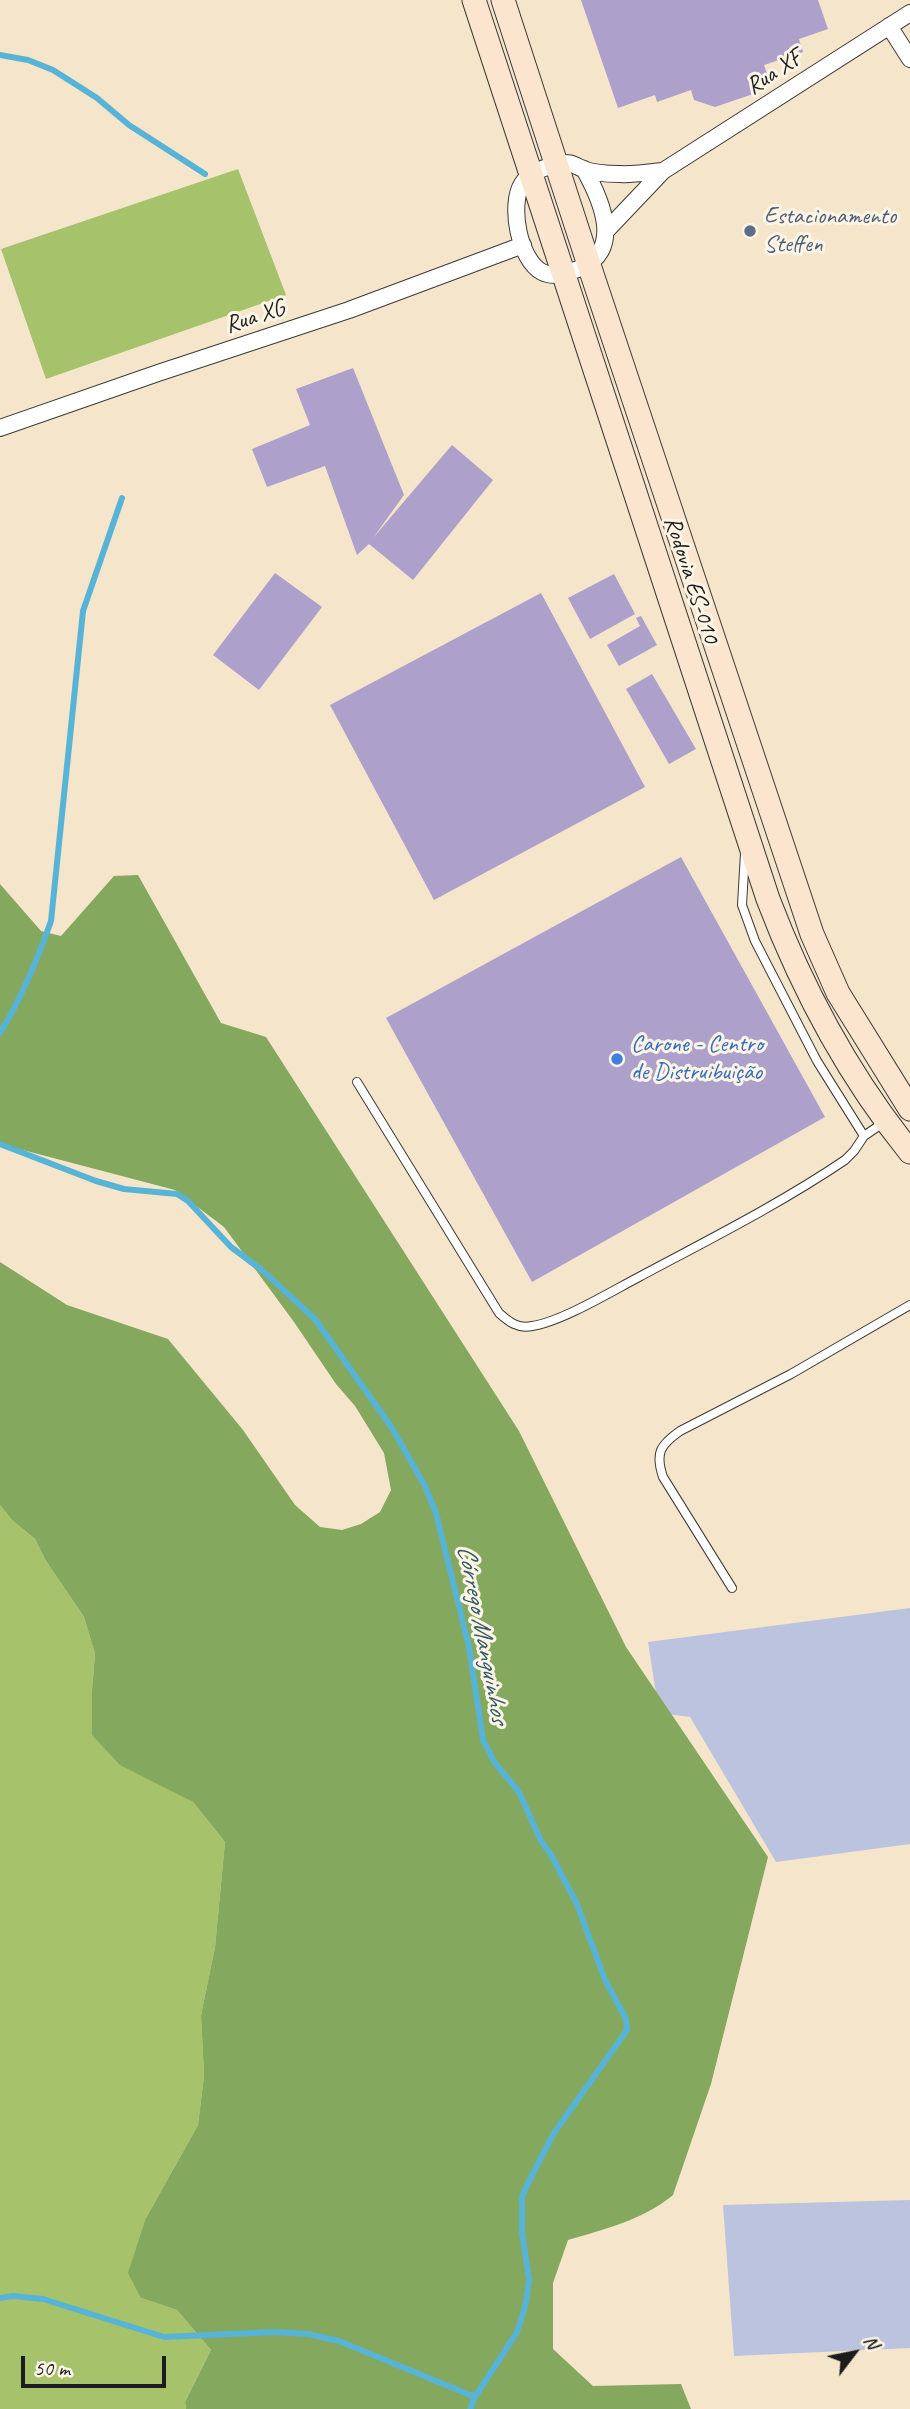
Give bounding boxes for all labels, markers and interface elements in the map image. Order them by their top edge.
street label: Rua XF [741,45,807,101]
place label: Estacionamento Steffen [764,203,896,259]
marker: Estacionamento Steffen [742,223,758,239]
street label: Rua XG [222,294,288,340]
street label: Rodovia ES-010 [657,513,725,647]
place label: Carone - Centro de Distruibuição [631,1031,763,1087]
marker: Carone - Centro de Distruibuição [609,1051,625,1067]
water label: Córrego Manguinhos [449,1542,515,1726]
north arrow [819,2318,889,2388]
text: N [859,2331,885,2353]
scale bar [24,2342,170,2386]
text: 50 m [34,2355,70,2381]

